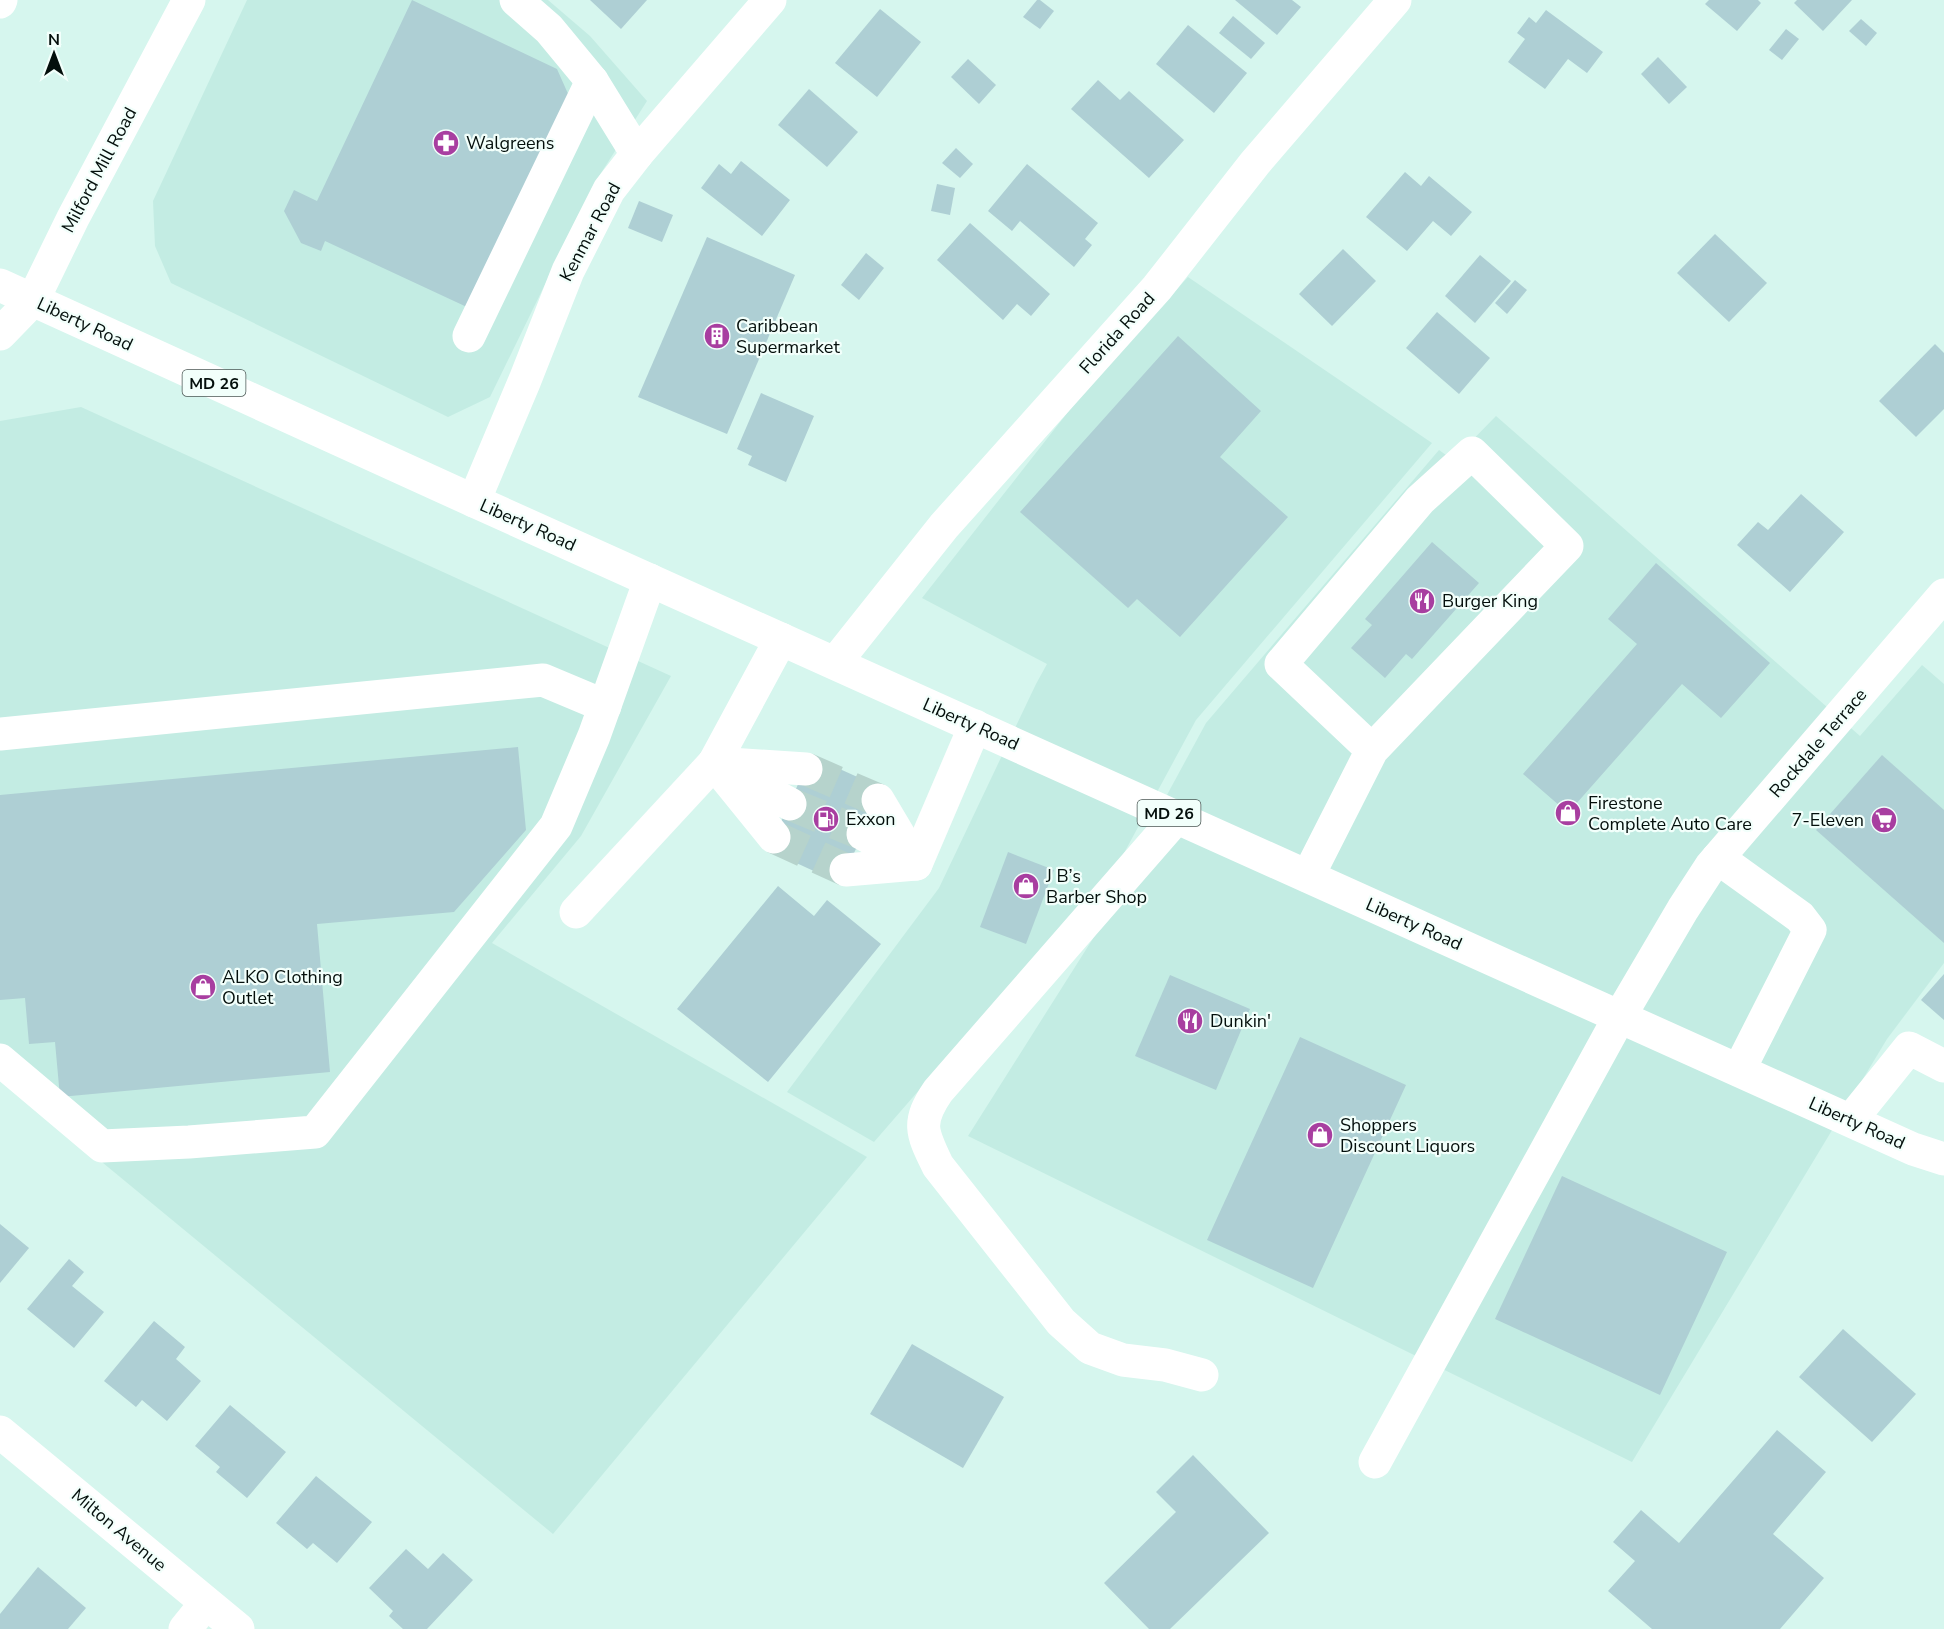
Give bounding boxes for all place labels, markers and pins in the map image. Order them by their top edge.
pharmacy icon: Walgreens [431,128,461,158]
place label: Walgreens [466,131,554,155]
place label: Caribbean Supermarket [736,314,840,359]
building icon: Caribbean Supermarket [702,321,732,351]
restaurant icon: Burger King [1407,586,1437,616]
place label: Burger King [1442,589,1538,613]
place label: Firestone Complete Auto Care [1588,791,1752,836]
shop icon: Firestone Complete Auto Care [1553,798,1583,828]
fuel station icon: Exxon [811,804,841,834]
supermarket icon: 7-Eleven [1869,805,1899,835]
place label: Exxon [846,807,895,831]
place label: 7-Eleven [1791,808,1864,832]
place label: J B’s Barber Shop [1045,864,1147,909]
shop icon: J B’s Barber Shop [1011,871,1041,901]
place label: ALKO Clothing Outlet [222,965,343,1010]
shop icon: ALKO Clothing Outlet [188,972,218,1002]
restaurant icon: Dunkin' [1175,1006,1205,1036]
place label: Dunkin' [1210,1009,1271,1033]
place label: Shoppers Discount Liquors [1340,1113,1475,1158]
shop icon: Shoppers Discount Liquors [1305,1120,1335,1150]

